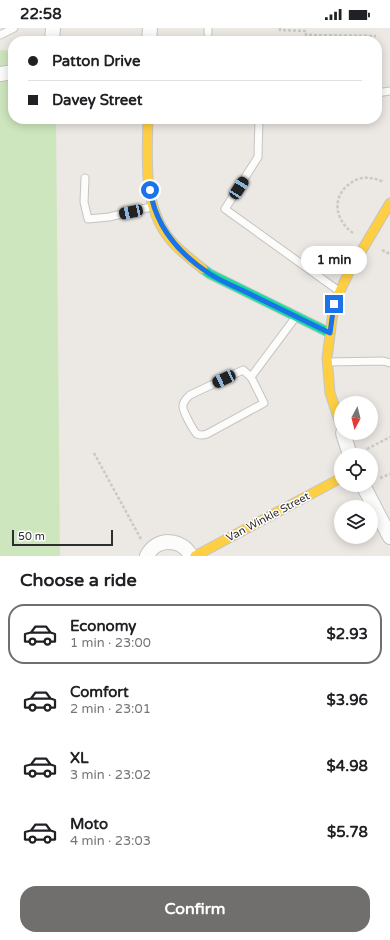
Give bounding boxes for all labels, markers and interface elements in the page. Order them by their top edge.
text: 22:58 [20,5,62,23]
text: Patton Drive [52,52,140,70]
text: Davey Street [52,91,143,109]
car [227,175,251,201]
route start [141,181,159,199]
car [118,204,144,220]
callout: 1 min [301,246,367,274]
text: 1 min [317,252,351,268]
route end [325,295,343,313]
car [211,368,237,390]
north arrow [334,396,378,440]
map controls [334,396,378,544]
button: locate [334,448,378,492]
street label: Van Winkle Street [224,490,312,544]
button: layers [334,500,378,544]
scale bar [12,528,113,547]
text: 50 m [18,530,45,543]
text: Choose a ride [20,569,137,591]
icon: car [22,616,58,652]
text: Economy [70,617,136,635]
text: $2.93 [327,625,368,643]
text: 1 min · 23:00 [70,635,151,651]
icon: car [22,682,58,718]
text: Comfort [70,683,129,701]
text: $3.96 [327,691,368,709]
text: 2 min · 23:01 [70,701,151,717]
icon: car [22,748,58,784]
text: XL [70,749,89,767]
text: $4.98 [327,757,368,775]
text: 3 min · 23:02 [70,767,151,783]
icon: car [22,814,58,850]
text: Moto [70,815,108,833]
text: $5.78 [327,823,368,841]
text: 4 min · 23:03 [70,833,151,849]
button: Confirm [20,886,370,932]

